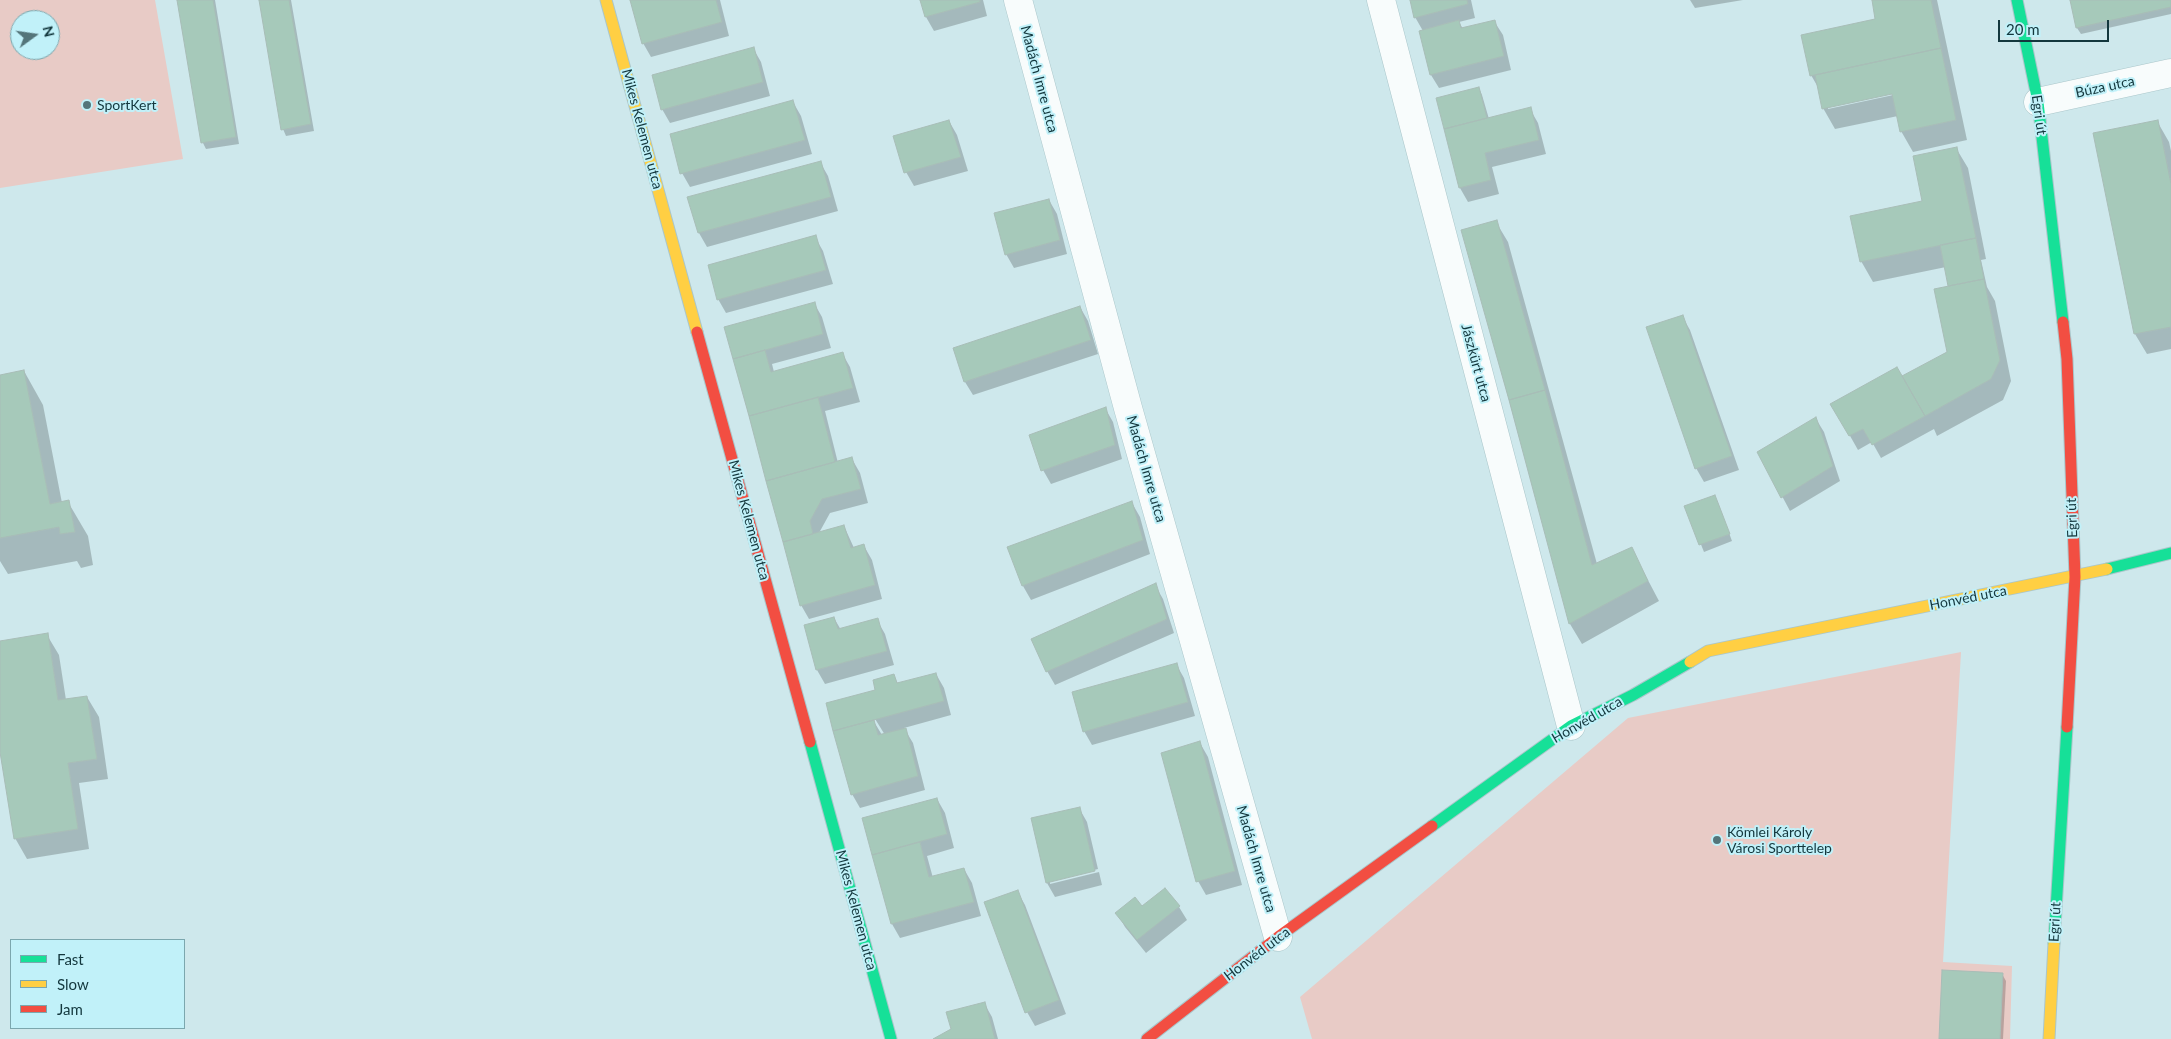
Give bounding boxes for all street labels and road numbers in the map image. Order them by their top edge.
street label: Madách Imre utca [1017,24,1061,134]
street label: Mikes Kelemen utca [618,67,666,191]
street label: Búza utca [2074,73,2136,101]
street label: Egri út [2028,94,2050,136]
street label: Jászkürt utca [1458,322,1494,404]
street label: Madách Imre utca [1123,414,1169,524]
street label: Mikes Kelemen utca [725,458,773,582]
street label: Egri út [2063,498,2081,538]
street label: Honvéd utca [1928,582,2008,614]
street label: Honvéd utca [1549,693,1625,747]
street label: Madách Imre utca [1233,804,1279,914]
street label: Mikes Kelemen utca [832,848,880,972]
street label: Egri út [2046,902,2064,942]
street label: Honvéd utca [1221,924,1293,984]

